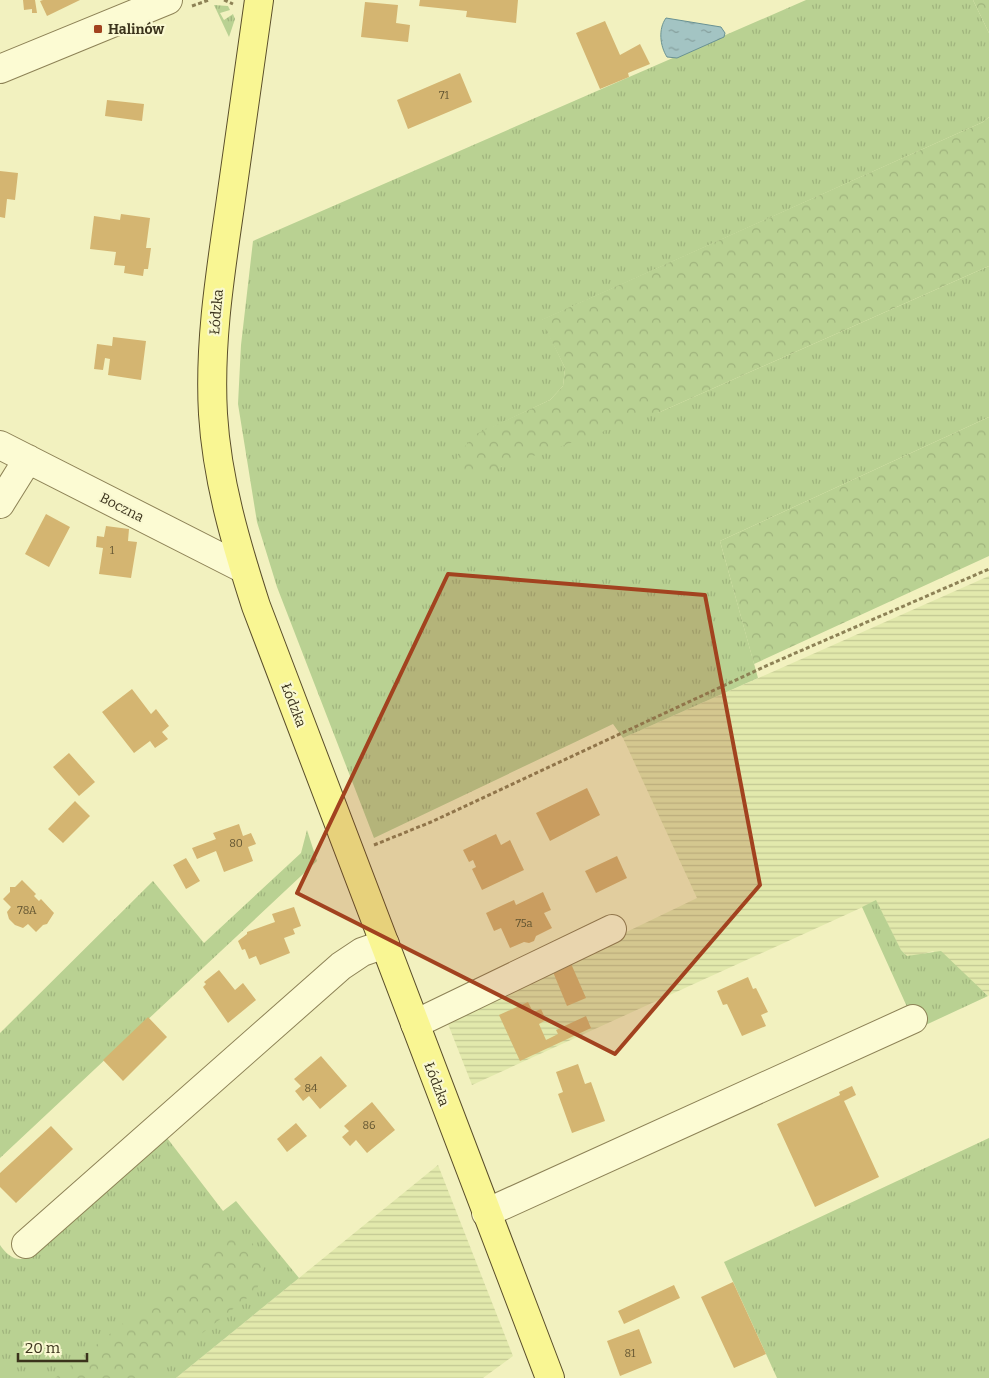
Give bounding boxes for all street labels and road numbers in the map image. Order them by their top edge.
street label: Łódzka [206,288,227,336]
street label: Boczna [97,489,147,526]
street label: Łódzka [277,681,310,730]
street label: Łódzka [420,1060,453,1109]

